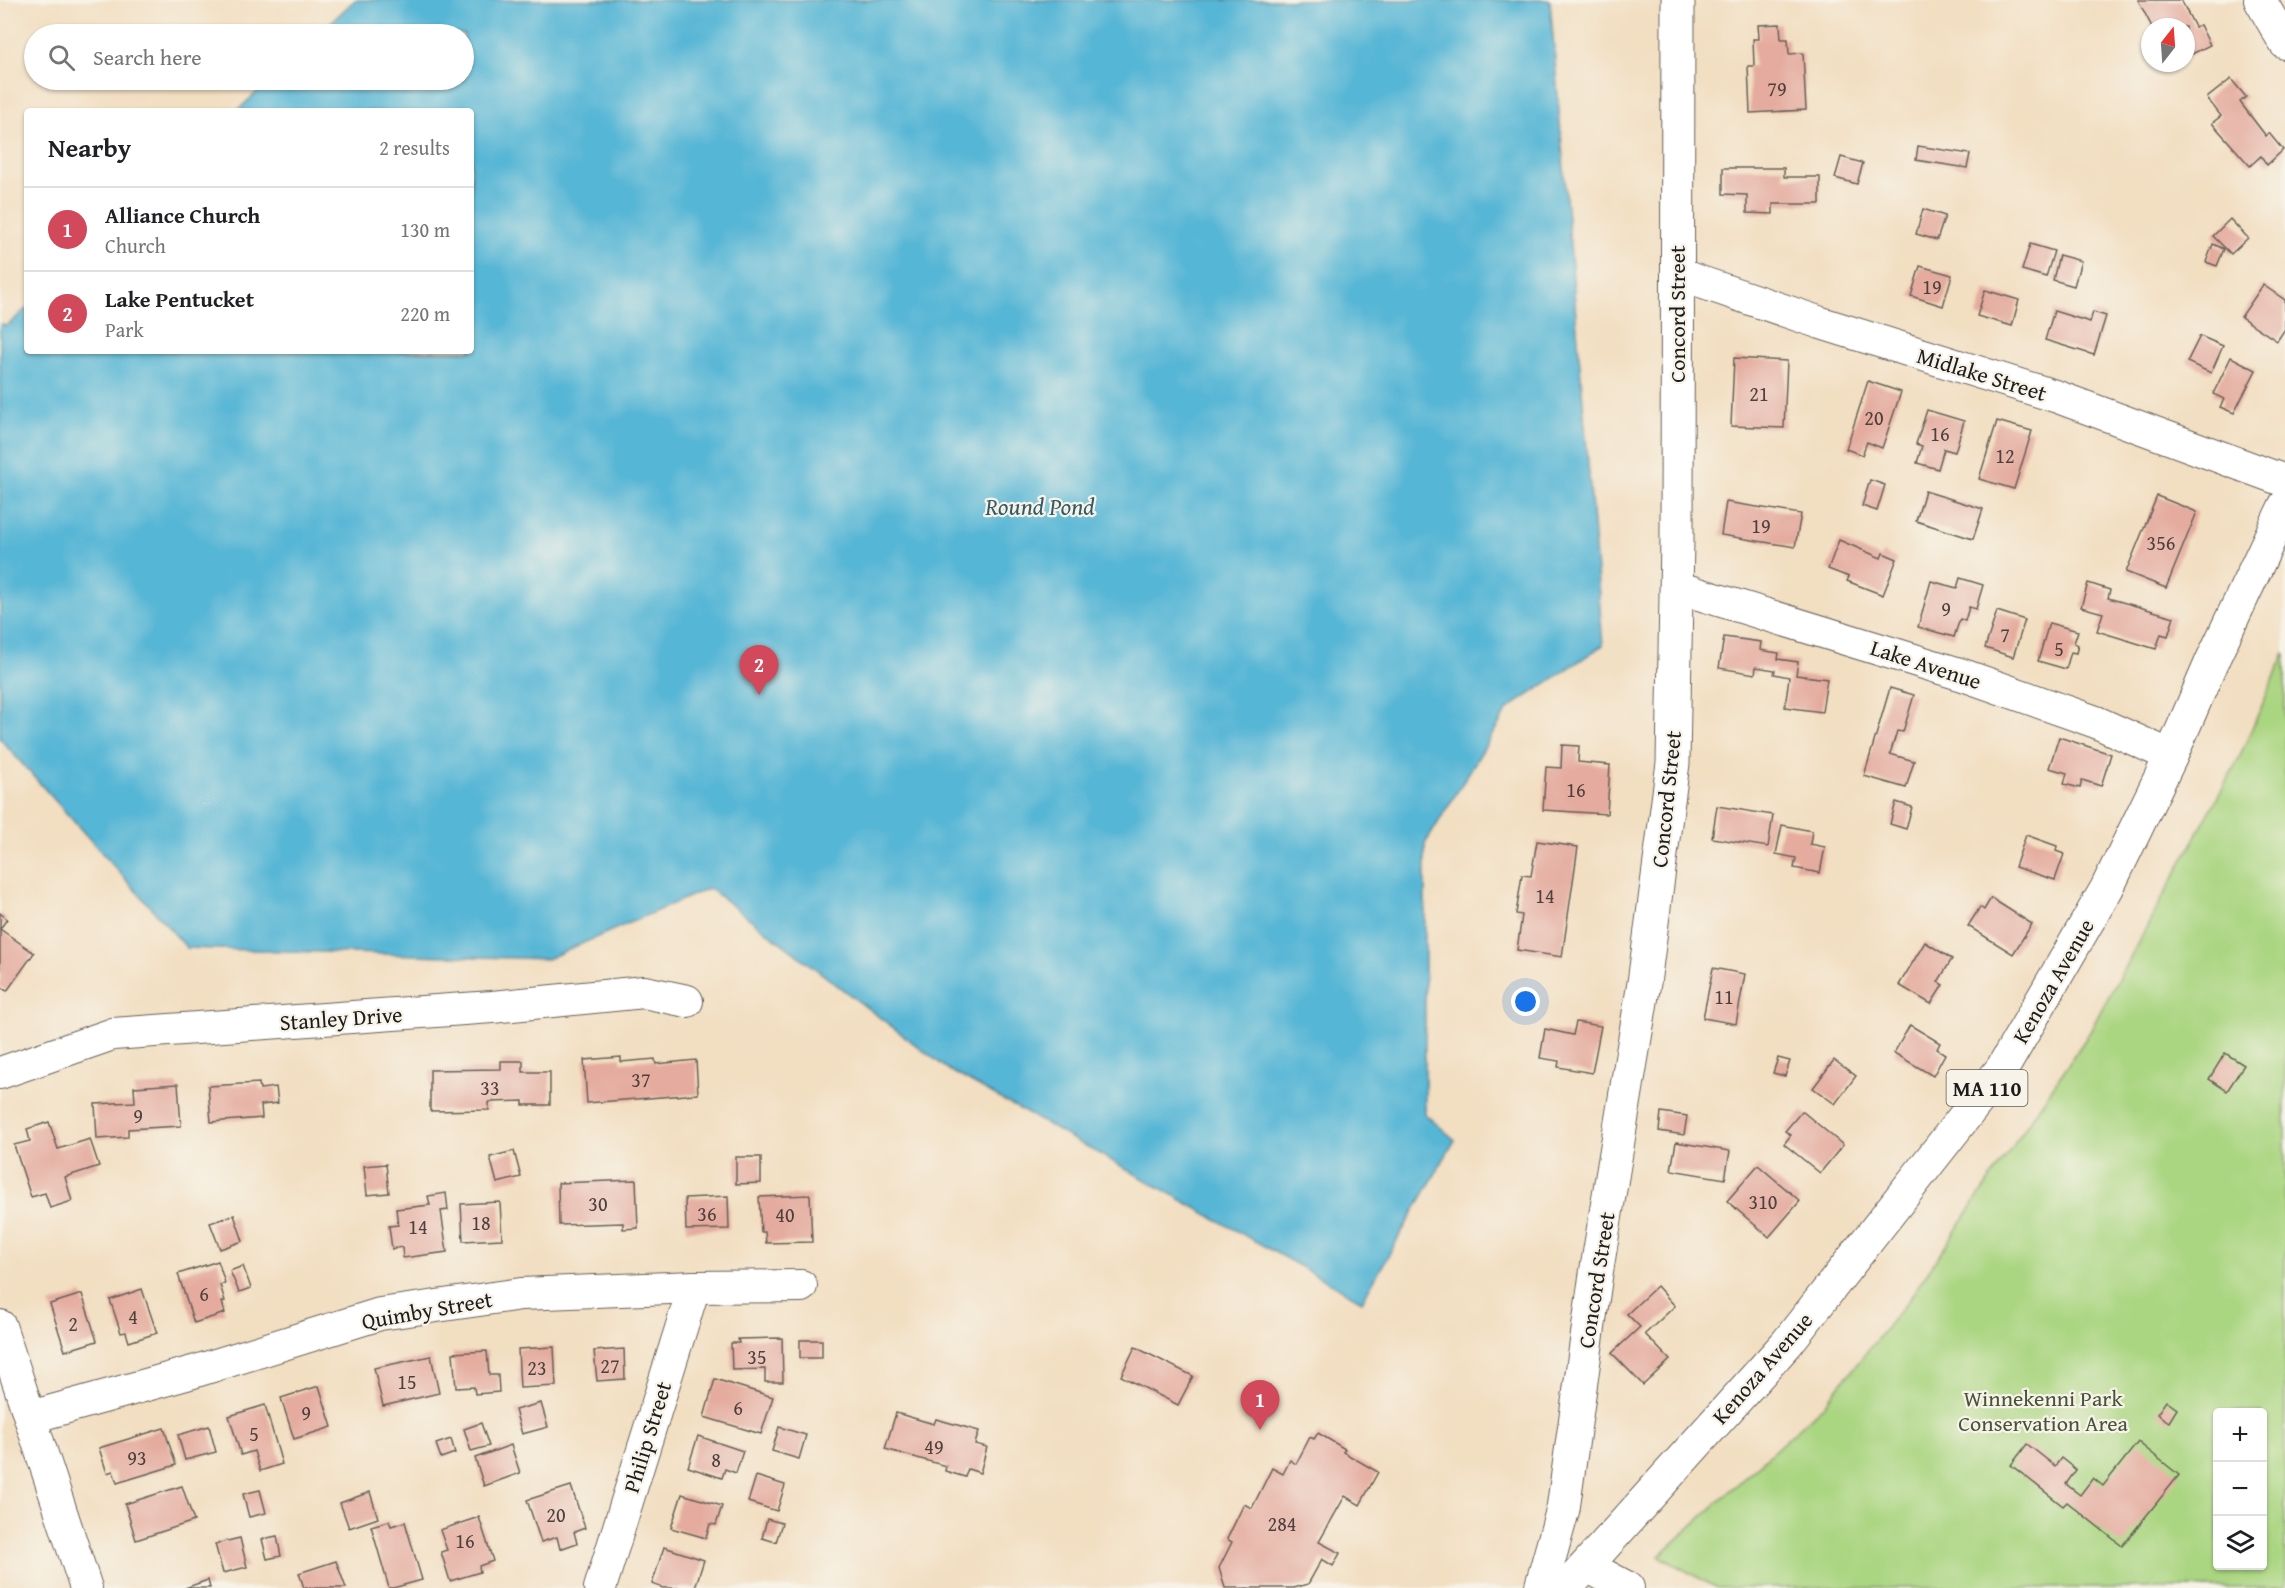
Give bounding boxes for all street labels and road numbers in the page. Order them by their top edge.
street label: Concord Street [1661,245,1693,383]
street label: Midlake Street [1913,339,2051,409]
street label: Lake Avenue [1867,631,1985,697]
street label: Concord Street [1643,729,1689,869]
street label: Kenoza Avenue [2004,913,2102,1049]
street label: Stanley Drive [279,998,403,1038]
road number: MA 110 [1946,1070,2028,1106]
street label: Concord Street [1569,1209,1623,1350]
street label: Quimby Street [359,1283,495,1337]
street label: Kenoza Avenue [1704,1305,1820,1431]
street label: Philip Street [615,1377,679,1497]

